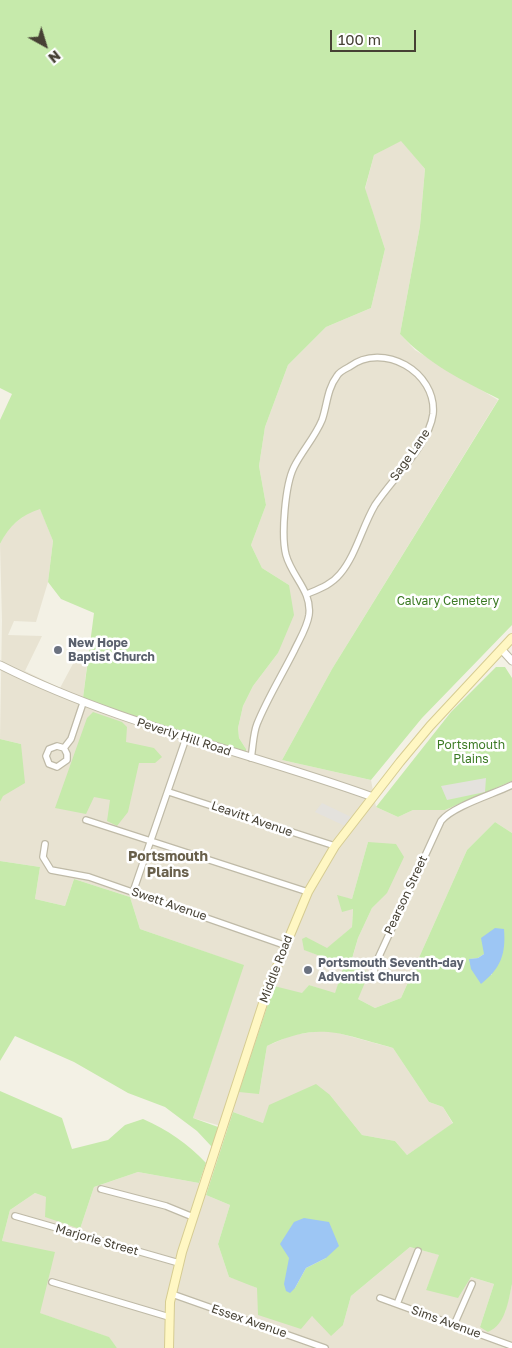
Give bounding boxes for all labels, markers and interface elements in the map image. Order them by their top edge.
north arrow [20,20,70,70]
scale bar [332,20,418,52]
text: 100 m [338,30,381,48]
text: N [45,47,64,67]
street label: Sage Lane [387,426,433,484]
park label: Calvary Cemetery [397,594,499,608]
place label: New Hope Baptist Church [68,636,155,664]
marker: New Hope Baptist Church [52,644,64,656]
street label: Peverly Hill Road [135,715,233,759]
park label: Portsmouth Plains [437,738,505,766]
street label: Leavitt Avenue [209,798,295,840]
district label: Portsmouth Plains [128,849,208,882]
street label: Pearson Street [381,853,431,937]
street label: Swett Avenue [129,884,209,924]
street label: Middle Road [256,933,296,1005]
place label: Portsmouth Seventh-day Adventist Church [318,956,464,984]
marker: Portsmouth Seventh-day Adventist Church [302,964,314,976]
street label: Marjorie Street [54,1221,140,1259]
street label: Essex Avenue [209,1301,289,1341]
street label: Sims Avenue [409,1303,483,1341]

